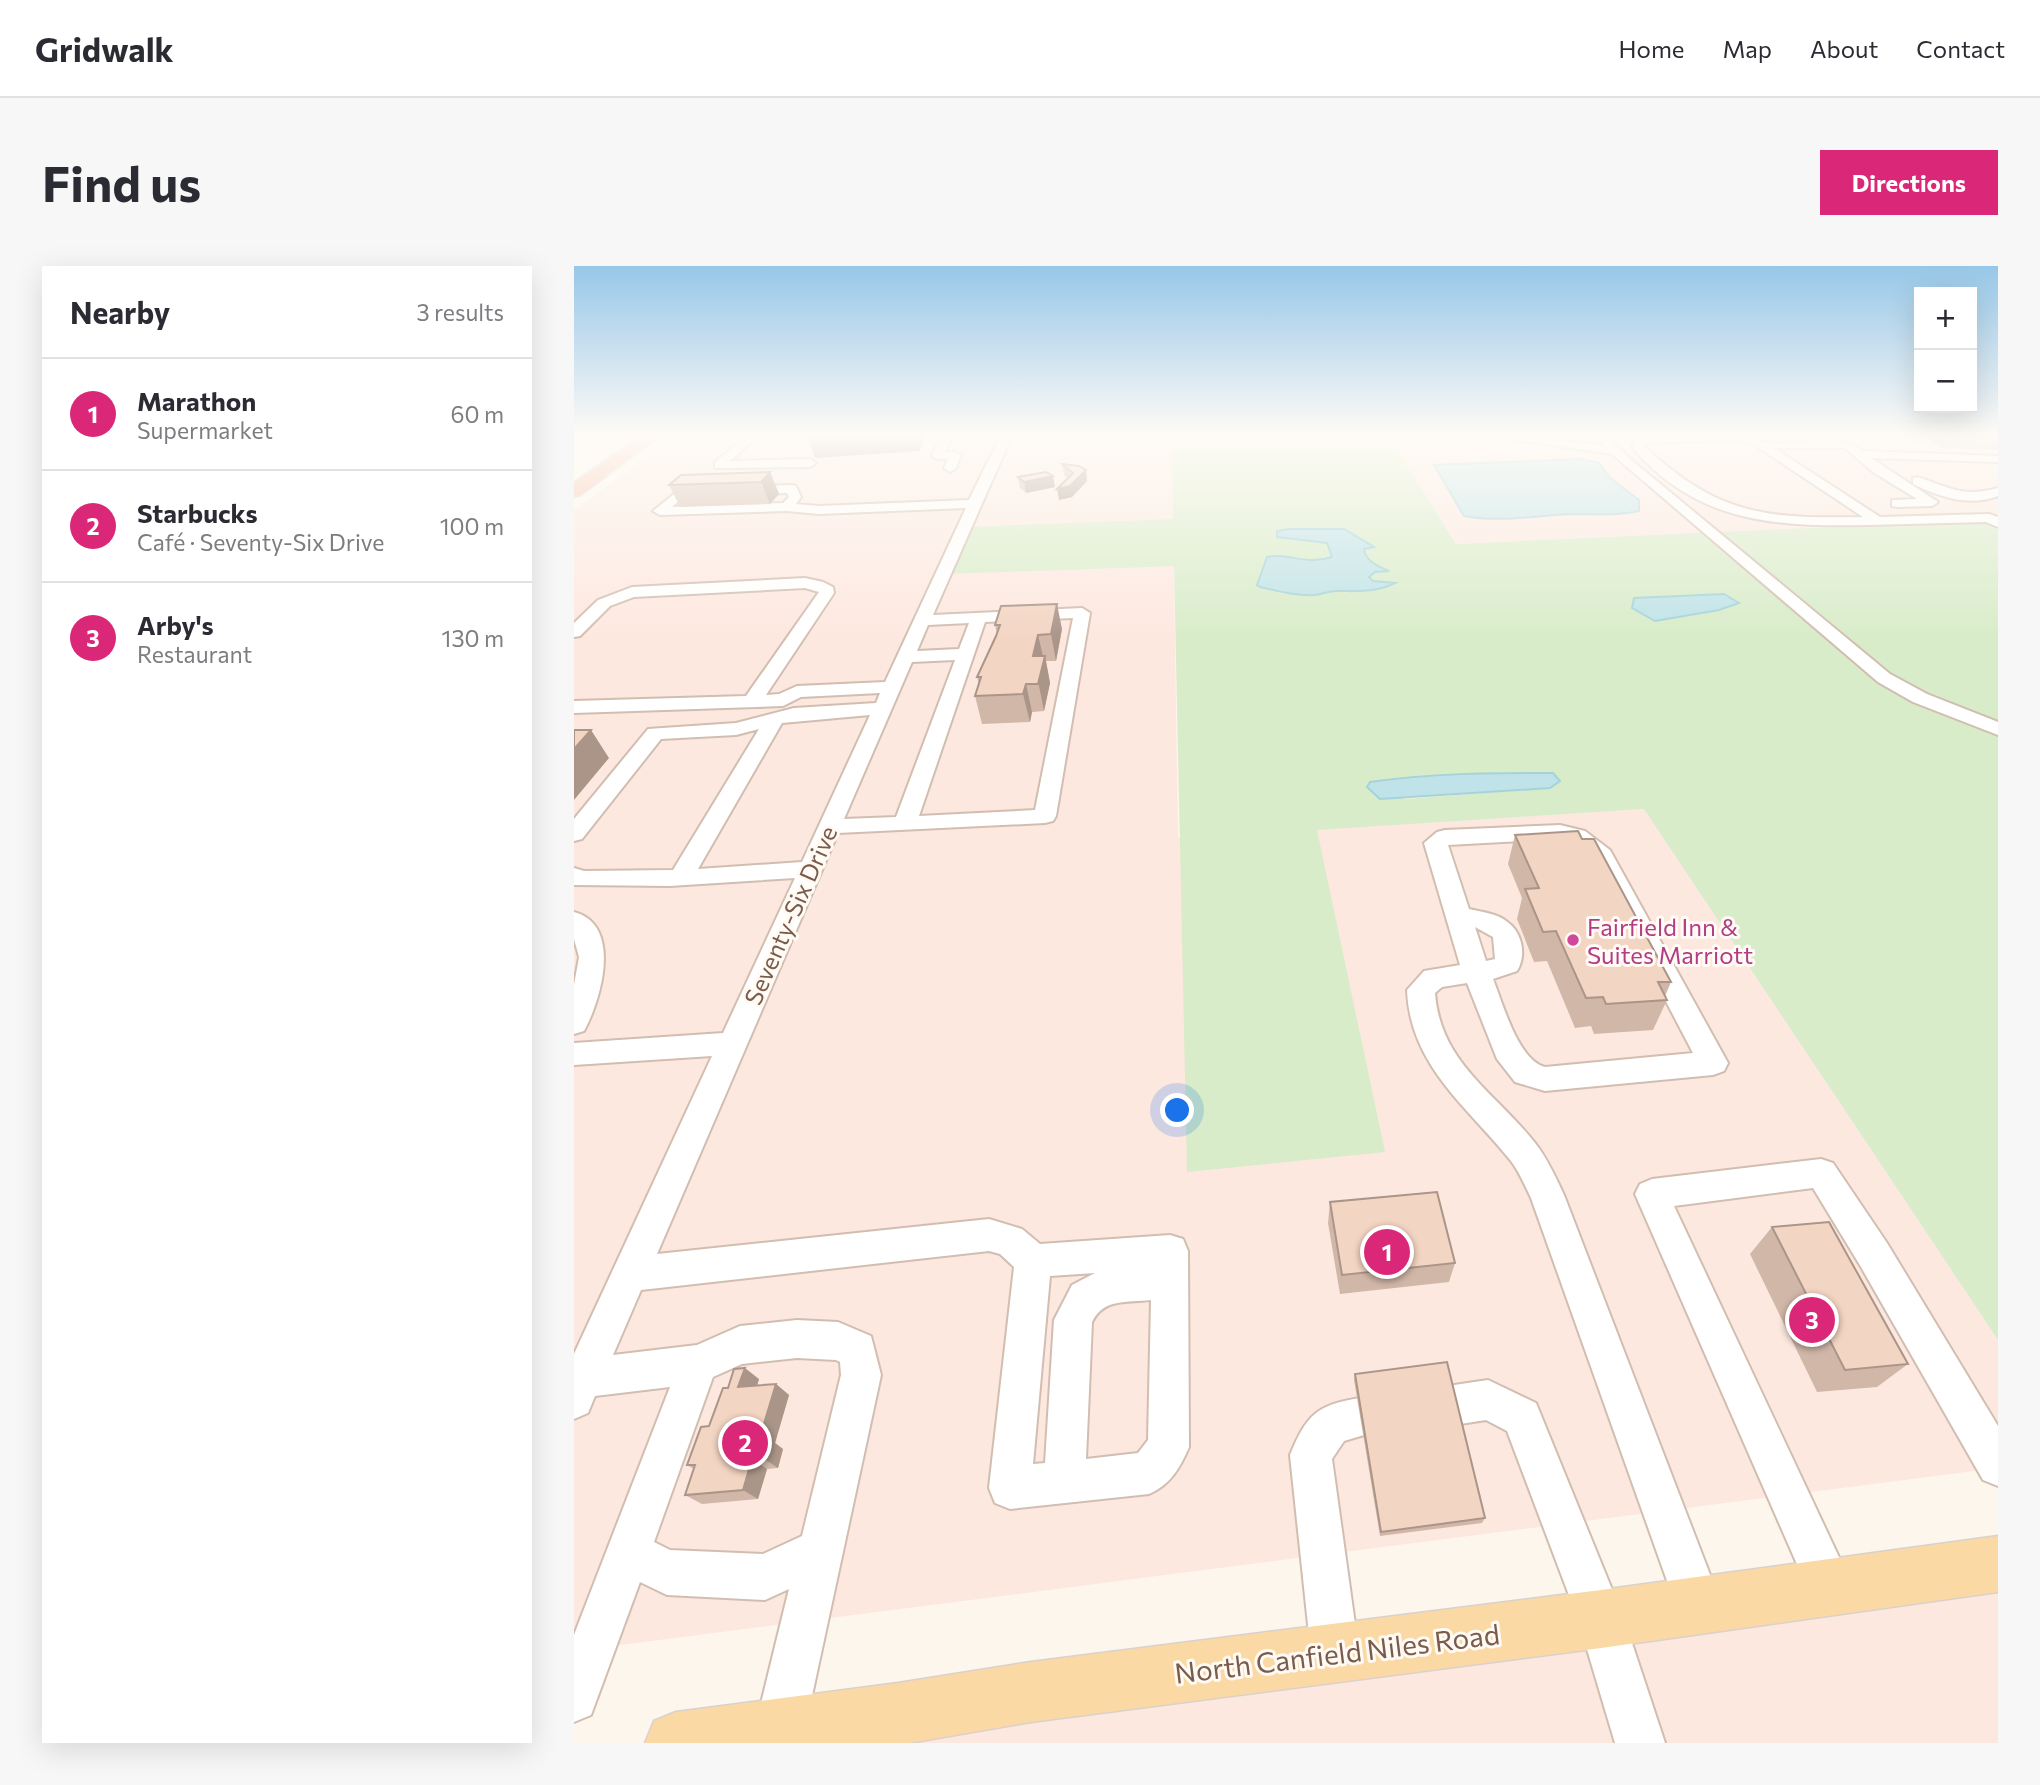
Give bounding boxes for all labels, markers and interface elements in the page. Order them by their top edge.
text: Gridwalk [35,28,174,69]
text: Home [1619,34,1685,63]
text: Map [1723,34,1772,63]
text: About [1810,34,1878,63]
text: Contact [1916,34,2005,63]
button: Directions [1820,150,1998,215]
text: Find us [42,152,201,212]
map controls [1914,287,1977,413]
button: + [1914,287,1977,350]
text: Nearby [70,293,170,330]
text: 3 results [417,298,504,326]
button: − [1914,350,1977,413]
text: Marathon [137,385,256,416]
text: 1 [88,400,98,428]
text: 60 m [451,400,504,428]
text: Supermarket [137,416,273,444]
text: Starbucks [137,497,258,528]
text: 2 [86,512,100,540]
text: 100 m [440,512,504,540]
text: Café · Seventy-Six Drive [137,528,384,556]
text: Arby's [137,609,214,640]
text: 3 [86,624,100,652]
text: 130 m [442,624,504,652]
text: Restaurant [137,640,252,668]
street label: Seventy-Six Drive [738,821,842,1009]
place label: Fairfield Inn & Suites Marriott [1587,912,1753,969]
marker: Fairfield Inn & Suites Marriott [1565,932,1581,948]
your location [1160,1093,1194,1127]
pin: 1 [1364,1226,1410,1278]
pin: 3 [1789,1294,1835,1346]
pin: 2 [722,1417,768,1469]
street label: North Canfield Niles Road [1173,1616,1501,1690]

